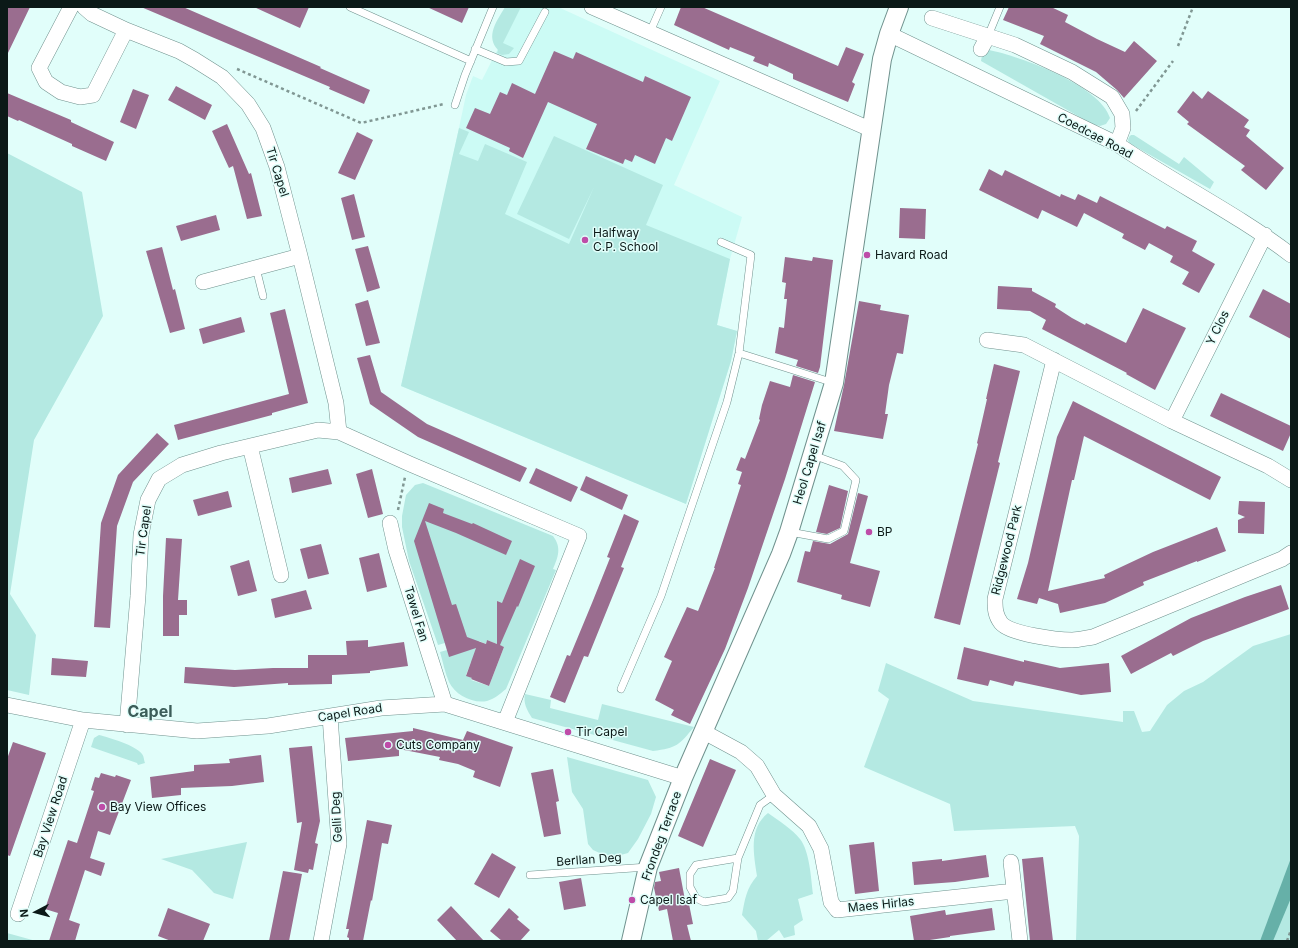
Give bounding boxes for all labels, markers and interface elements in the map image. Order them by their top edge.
street label: Coedcae Road [1055,110,1135,162]
street label: Tir Capel [263,145,291,199]
place label: Halfway C.P. School [593,226,658,254]
marker: Halfway C.P. School [580,235,590,245]
place label: Havard Road [875,248,948,262]
marker: Havard Road [862,250,872,260]
street label: Y Clos [1203,308,1233,348]
street label: Heol Capel Isaf [791,420,829,506]
street label: Ridgewood Park [989,503,1025,597]
street label: Tir Capel [133,505,155,557]
place label: BP [877,525,893,539]
marker: BP [864,527,874,537]
street label: Tawel Fan [401,585,431,643]
street label: Capel Road [317,701,383,725]
district label: Capel [127,702,173,722]
place label: Tir Capel [576,725,627,739]
marker: Tir Capel [563,727,573,737]
place label: Cuts Company [396,738,480,752]
marker: Cuts Company [383,740,393,750]
street label: Bay View Road [31,775,71,859]
street label: Frondeg Terrace [639,789,685,883]
street label: Gelli Deg [328,791,346,843]
place label: Bay View Offices [110,800,206,814]
marker: Bay View Offices [97,802,107,812]
street label: Berllan Deg [556,851,622,869]
north arrow [16,892,56,932]
place label: Capel Isaf [640,893,697,907]
street label: Maes Hirlas [847,894,915,916]
marker: Capel Isaf [627,895,637,905]
text: N [17,908,31,918]

